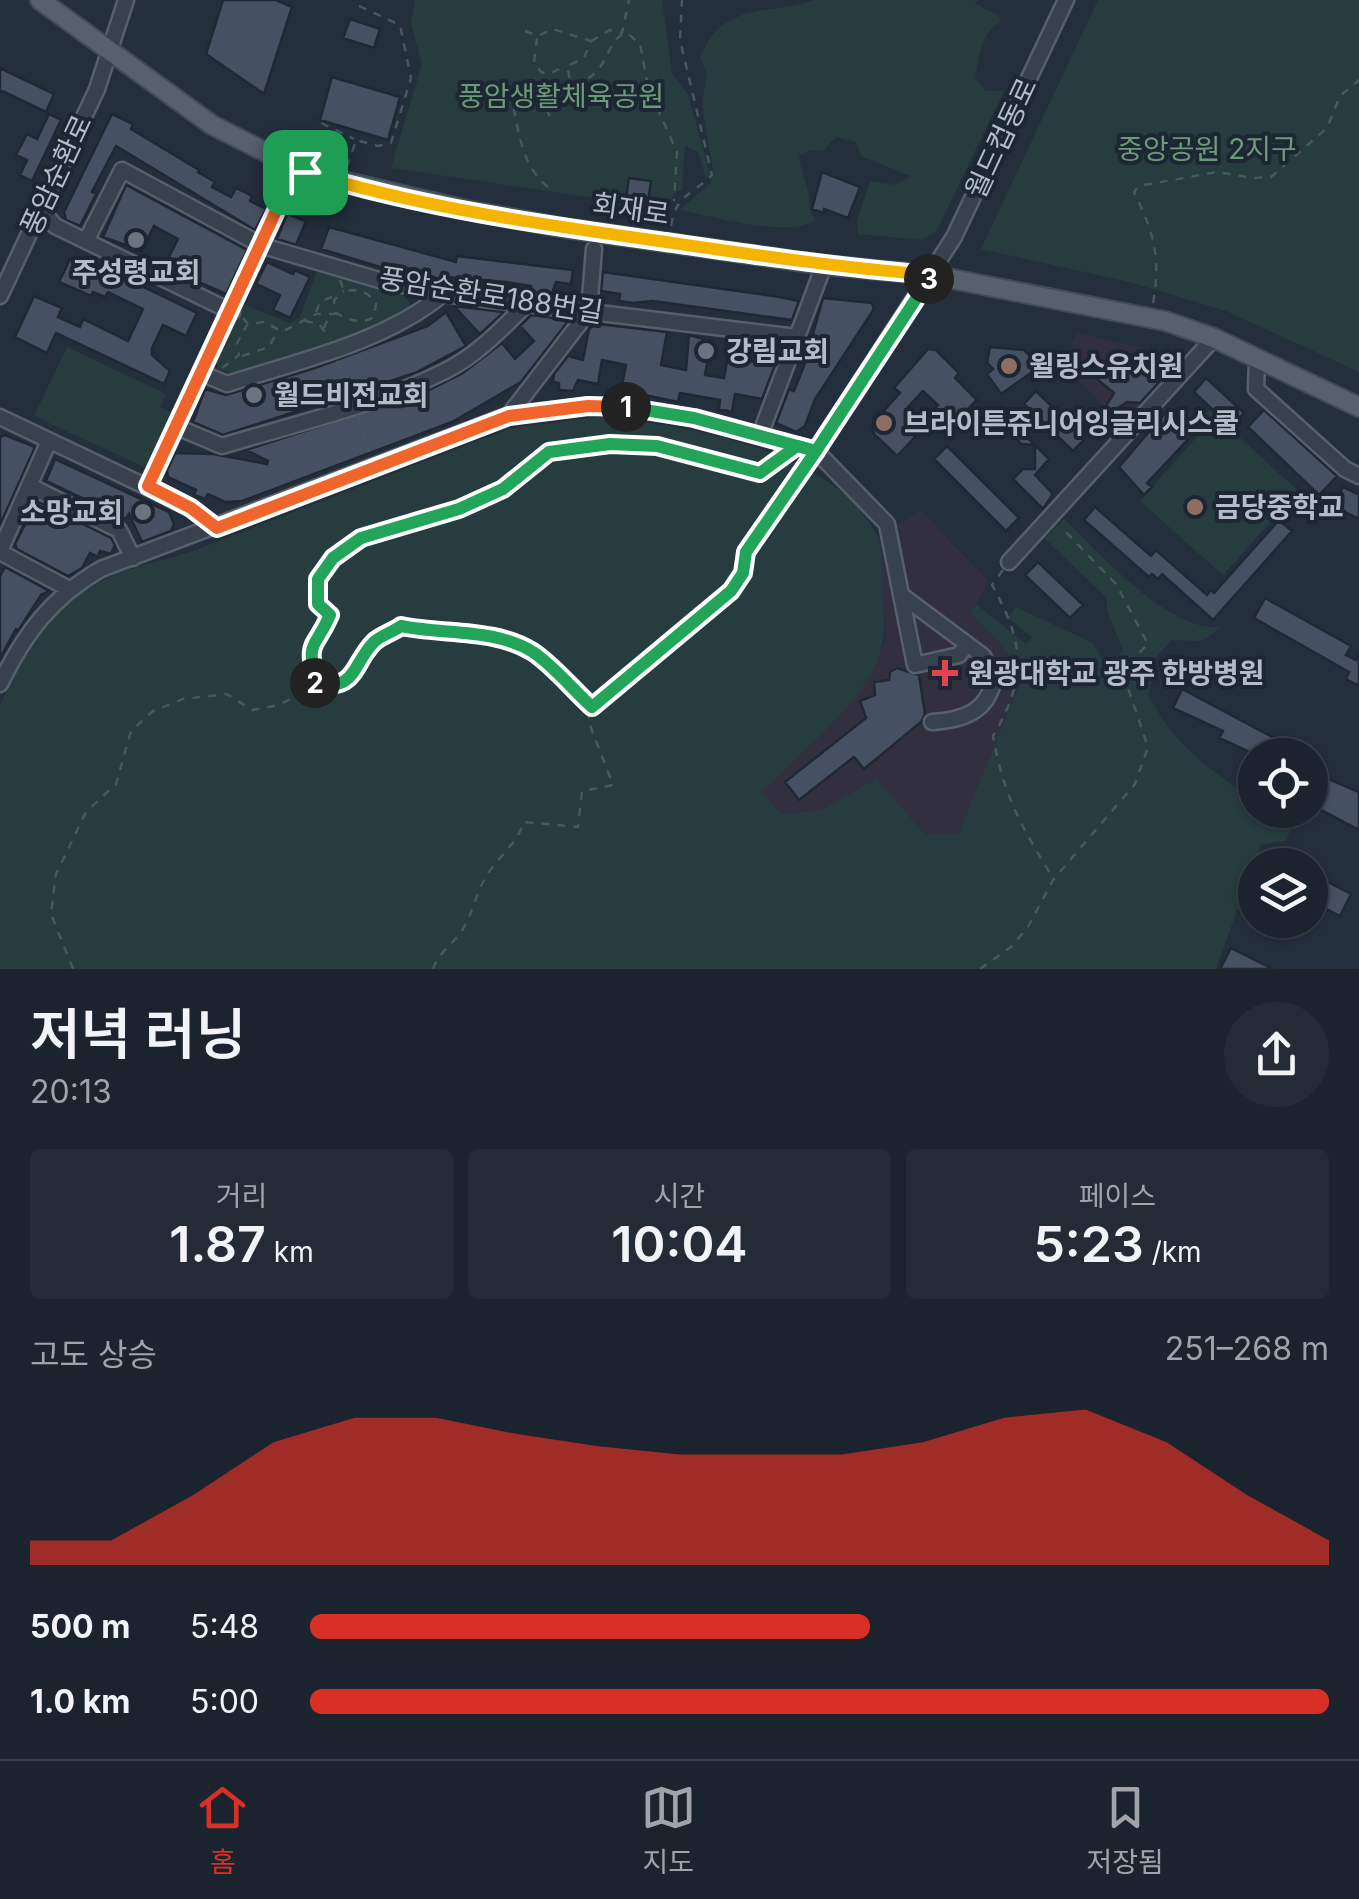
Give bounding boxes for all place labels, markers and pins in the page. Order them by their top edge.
pin [263,130,348,215]
marker: 주성령교회 [125,229,147,251]
pin: 3 [904,254,954,304]
place label: 주성령교회 [72,255,200,289]
place label: 강림교회 [726,334,829,368]
marker: 강림교회 [695,340,717,362]
place label: 윌링스유치원 [1029,349,1184,383]
marker: 윌링스유치원 [998,355,1020,377]
place label: 월드비전교회 [274,378,429,412]
pin: 1 [601,382,651,432]
marker: 월드비전교회 [243,384,265,406]
place label: 브라이튼쥬니어잉글리시스쿨 [904,406,1239,440]
marker: 브라이튼쥬니어잉글리시스쿨 [873,412,895,434]
place label: 금당중학교 [1215,490,1344,524]
place label: 소망교회 [20,495,123,529]
marker: 금당중학교 [1184,496,1206,518]
marker: 소망교회 [132,501,154,523]
place label: 원광대학교 광주 한방병원 [968,656,1265,690]
pin: 2 [290,658,340,708]
marker: 원광대학교 광주 한방병원 [932,660,958,686]

